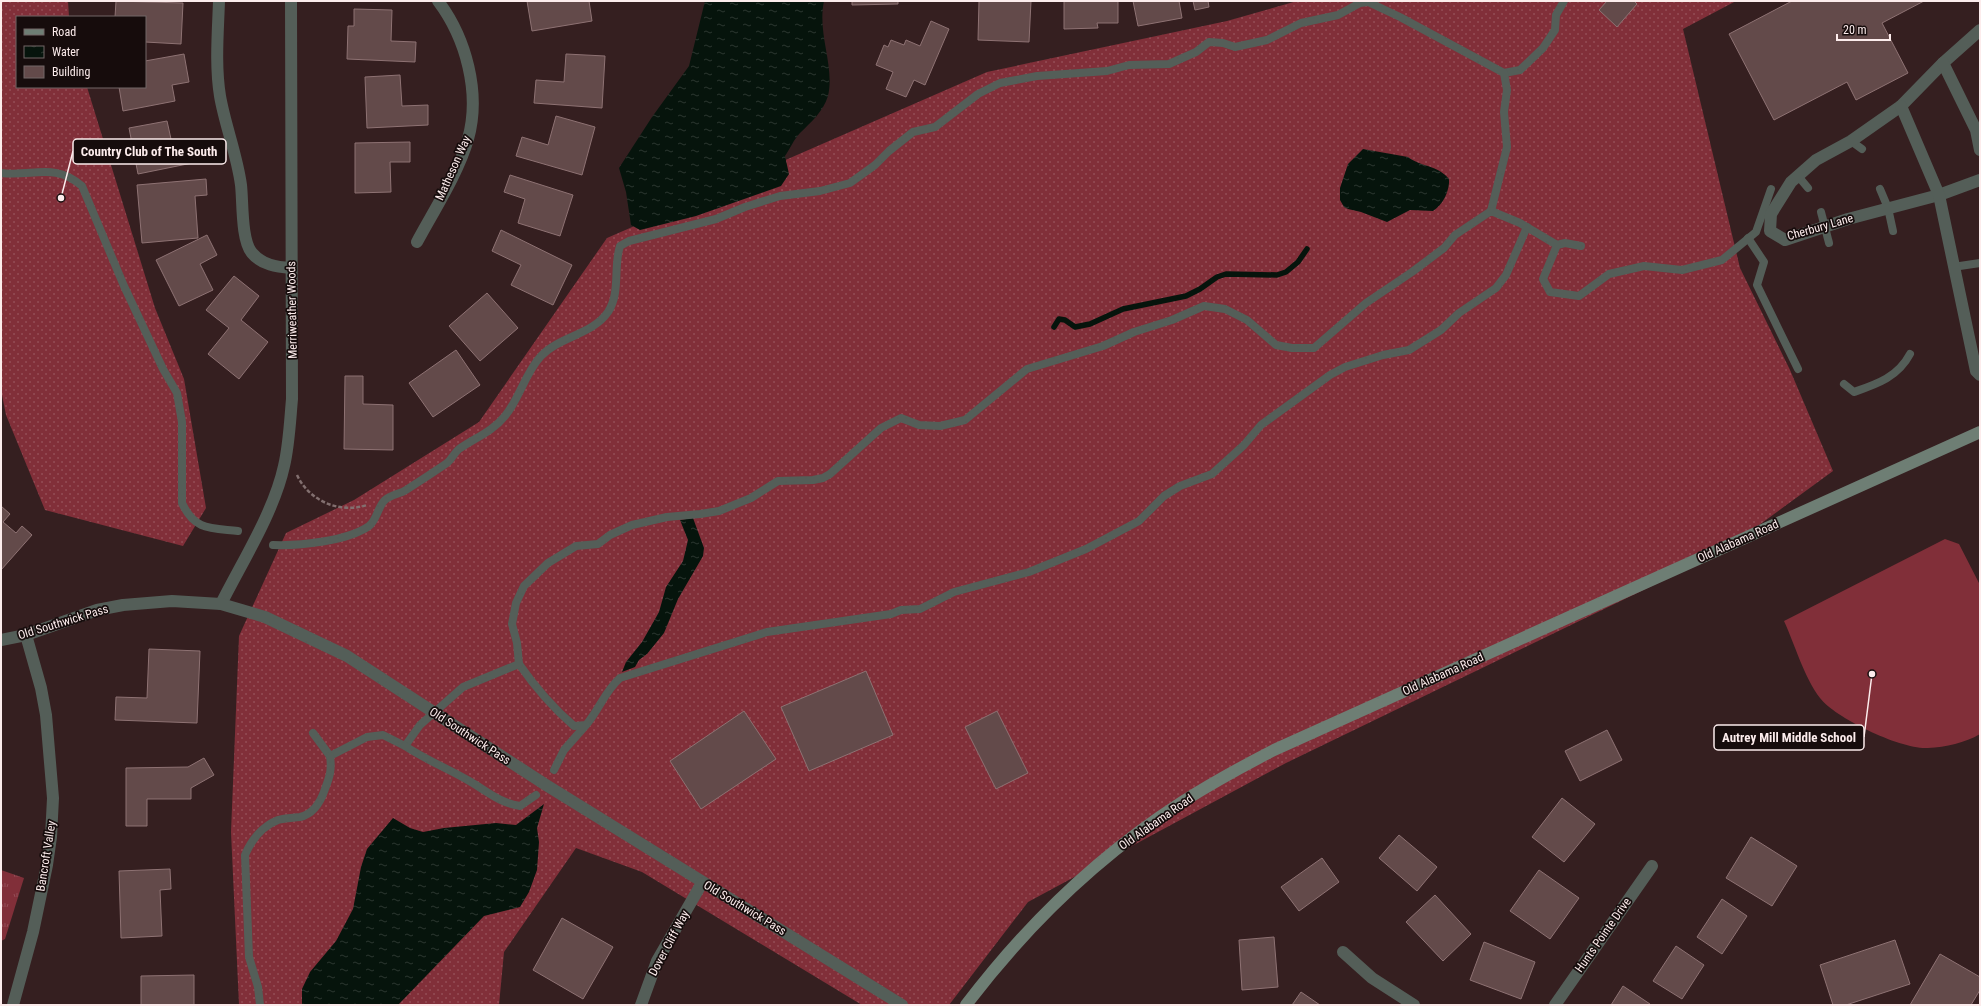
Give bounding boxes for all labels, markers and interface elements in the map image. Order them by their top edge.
legend [16,16,146,88]
scale bar [1837,16,1890,42]
text: 20 m [1843,23,1867,37]
text: Road [52,25,76,39]
text: Water [52,45,80,59]
text: Building [52,65,90,79]
street label: Matheson Way [432,133,474,203]
callout: Country Club of The South [73,139,226,164]
text: Country Club of The South [81,144,217,159]
street label: Cherbury Lane [1785,211,1855,243]
street label: Merriweather Woods [284,261,300,359]
street label: Old Alabama Road [1695,517,1781,565]
street label: Old Southwick Pass [16,602,110,642]
street label: Old Alabama Road [1400,650,1486,698]
street label: Old Southwick Pass [427,705,513,767]
callout: Autrey Mill Middle School [1714,725,1864,750]
text: Autrey Mill Middle School [1722,730,1856,745]
street label: Old Alabama Road [1116,791,1196,853]
street label: Bancroft Valley [33,820,59,892]
street label: Old Southwick Pass [701,878,789,938]
street label: Hunts Pointe Drive [1572,895,1634,975]
street label: Dover Cliff Way [646,908,692,978]

